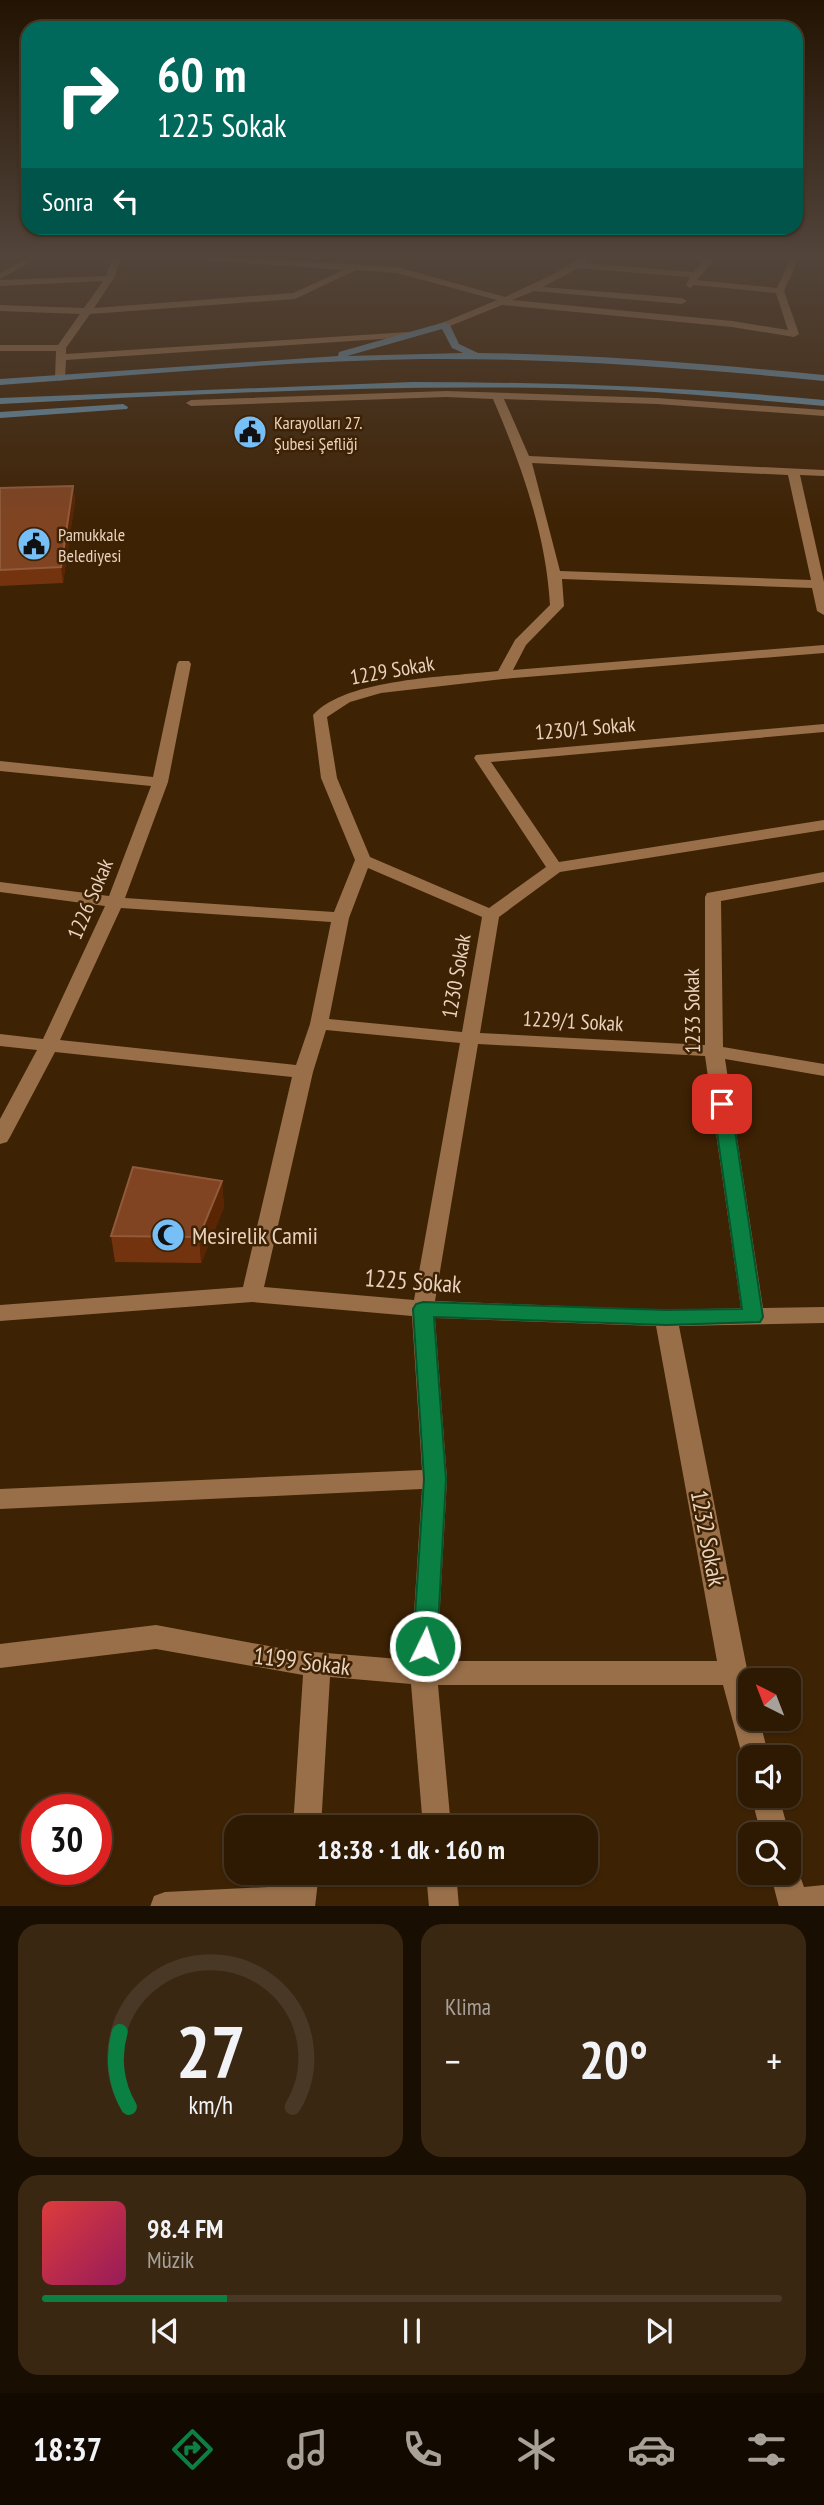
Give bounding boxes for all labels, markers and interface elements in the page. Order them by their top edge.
text: 60 m [157,42,246,106]
icon: right [42,49,133,140]
text: 1225 Sokak [157,104,287,146]
icon: left [107,182,145,220]
text: Sonra [42,185,93,218]
place label: Karayolları 27. Şubesi Şefliği [274,411,362,455]
public building icon: Karayolları 27. Şubesi Şefliği [231,413,269,451]
place label: Pamukkale Belediyesi [58,523,125,567]
public building icon: Pamukkale Belediyesi [15,525,53,563]
street label: 1229 Sokak [348,649,436,691]
street label: 1230/1 Sokak [534,710,636,746]
street label: 1226 Sokak [61,855,119,943]
street label: 1230 Sokak [435,932,477,1020]
street label: 1233 Sokak [678,968,706,1054]
street label: 1229/1 Sokak [522,1005,624,1037]
pin [692,1074,752,1134]
icon: arrive [703,1085,741,1123]
mosque icon: Mesirelik Camii [149,1216,187,1254]
place label: Mesirelik Camii [192,1220,318,1251]
street label: 1225 Sokak [363,1262,463,1300]
street label: 1232 Sokak [684,1487,733,1589]
position arrow [388,1609,462,1683]
street label: 1199 Sokak [252,1640,353,1682]
north arrow [738,1668,802,1731]
map controls [738,1668,801,1885]
button: sound [738,1745,801,1808]
speed limit sign: 30 [21,1794,112,1885]
button: search [738,1822,801,1885]
text: 18:38 · 1 dk · 160 m [317,1833,505,1866]
text: Klima [445,1992,491,2021]
text: 27 [176,2003,245,2097]
text: 20° [579,2026,648,2093]
text: − [445,2036,461,2085]
text: + [766,2036,782,2085]
text: km/h [188,2088,233,2120]
text: 98.4 FM [147,2212,223,2245]
text: Müzik [147,2245,194,2274]
icon: previous [146,2312,184,2350]
icon: pause [393,2312,431,2350]
icon: next [640,2312,678,2350]
icon: directions [168,2425,217,2474]
icon: music [283,2425,332,2474]
icon: phone [398,2425,447,2474]
icon: climate [512,2425,561,2474]
icon: car [627,2425,676,2474]
icon: filters [742,2425,791,2474]
text: 18:37 [33,2428,102,2470]

